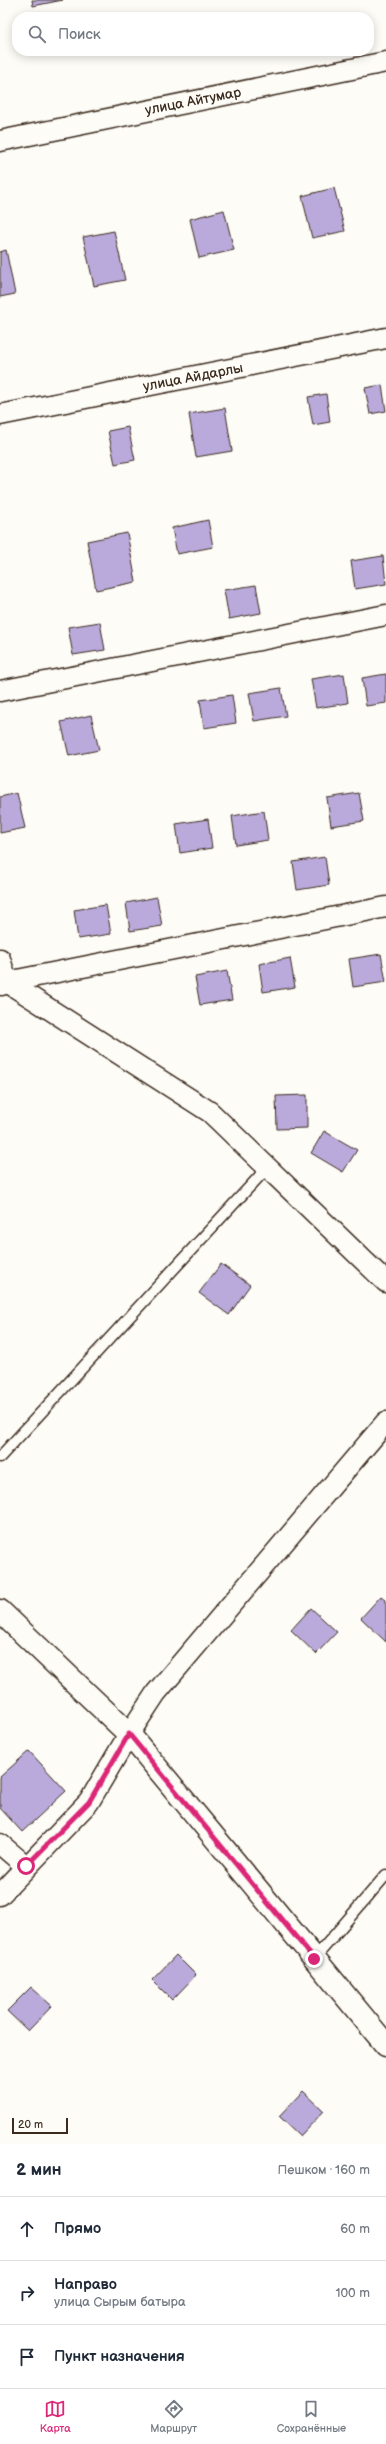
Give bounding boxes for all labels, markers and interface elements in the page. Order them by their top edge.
search box [12,12,374,56]
icon: search [26,23,48,45]
text: Поиск [58,25,101,44]
street label: улица Айтумар [144,83,243,119]
street label: улица Айдарлы [142,359,244,395]
route start [17,1857,35,1875]
route end [305,1950,323,1968]
scale bar [12,2116,68,2135]
text: 20 m [18,2118,43,2131]
text: 2 мин [16,2160,62,2180]
text: Пешком · 160 m [278,2162,370,2178]
icon: ahead [16,2218,38,2240]
text: Прямо [54,2219,101,2238]
text: 60 m [340,2221,370,2237]
text: Направо [54,2275,117,2294]
icon: right [16,2282,38,2304]
text: 100 m [335,2285,370,2301]
text: улица Сырым батыра [54,2294,186,2310]
icon: arrive [16,2346,38,2368]
text: Пункт назначения [54,2347,185,2366]
tab: Карта [40,2398,71,2435]
tab: Маршрут [150,2398,197,2435]
tab: Сохранённые [277,2398,346,2435]

